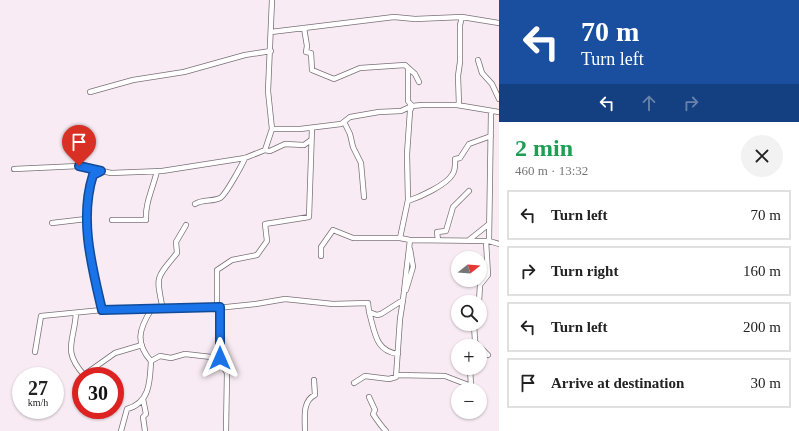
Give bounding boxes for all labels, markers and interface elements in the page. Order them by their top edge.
icon: left [515,16,567,68]
text: 70 m [581,16,639,47]
text: Turn left [581,49,644,69]
icon: left [596,92,618,114]
icon: ahead [638,92,660,114]
icon: right [680,92,702,114]
pin [62,125,96,166]
icon: arrive [68,131,90,153]
text: 2 min [515,135,573,161]
button: close [741,135,783,177]
text: 460 m · 13:32 [515,163,588,178]
icon: left [517,204,539,226]
text: Turn left [551,207,608,223]
text: 70 m [751,207,781,223]
north arrow [451,251,487,287]
map controls [451,251,487,419]
icon: right [517,260,539,282]
text: Turn right [551,263,618,279]
text: 160 m [743,263,781,279]
button: search [451,295,487,331]
icon: left [517,316,539,338]
text: Turn left [551,319,608,335]
text: 200 m [743,319,781,335]
position arrow [199,337,241,379]
button: + [451,339,487,375]
speed limit sign: 30 [72,367,124,419]
icon: arrive [517,372,539,394]
text: Arrive at destination [551,375,684,391]
text: 30 m [751,375,781,391]
text: 27 [28,377,48,399]
button: − [451,383,487,419]
text: km/h [28,397,48,408]

